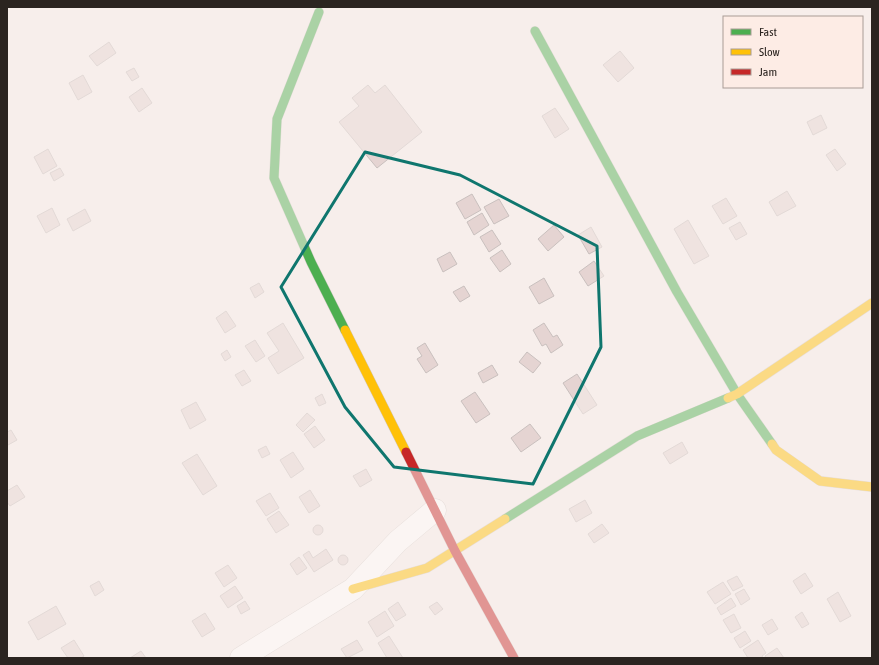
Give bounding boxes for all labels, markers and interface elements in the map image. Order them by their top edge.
legend [723,16,863,88]
text: Fast [759,25,777,39]
text: Slow [759,45,780,59]
text: Jam [759,65,777,79]

